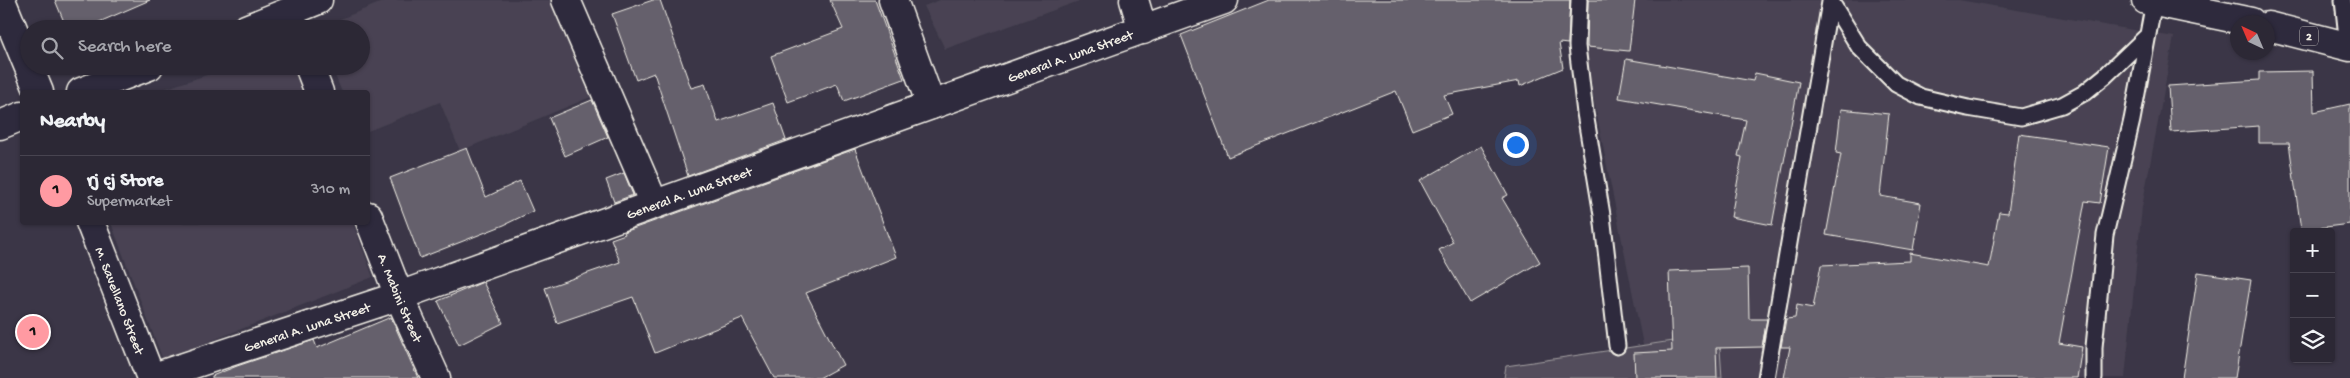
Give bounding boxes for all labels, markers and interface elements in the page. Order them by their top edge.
north arrow [2230,15,2275,60]
search box [20,20,370,75]
street label: General A. Luna Street [1006,27,1137,88]
road number: 2 [2300,27,2318,46]
icon: search [38,34,66,62]
text: Search here [78,36,172,59]
text: Nearby [40,110,105,135]
your location [1503,132,1529,158]
street label: General A. Luna Street [625,164,756,225]
text: rj cj Store [87,170,163,193]
text: 1 [53,181,59,200]
text: 310 m [311,181,350,200]
text: Supermarket [87,193,172,212]
map controls [2290,228,2335,363]
button: + [2290,228,2335,273]
street label: M. Savellano Street [90,245,147,358]
street label: A. Mabini Street [372,252,425,347]
button: − [2290,273,2335,318]
street label: General A. Luna Street [242,300,374,358]
pin: 1 [17,313,49,351]
button: layers [2290,318,2335,363]

